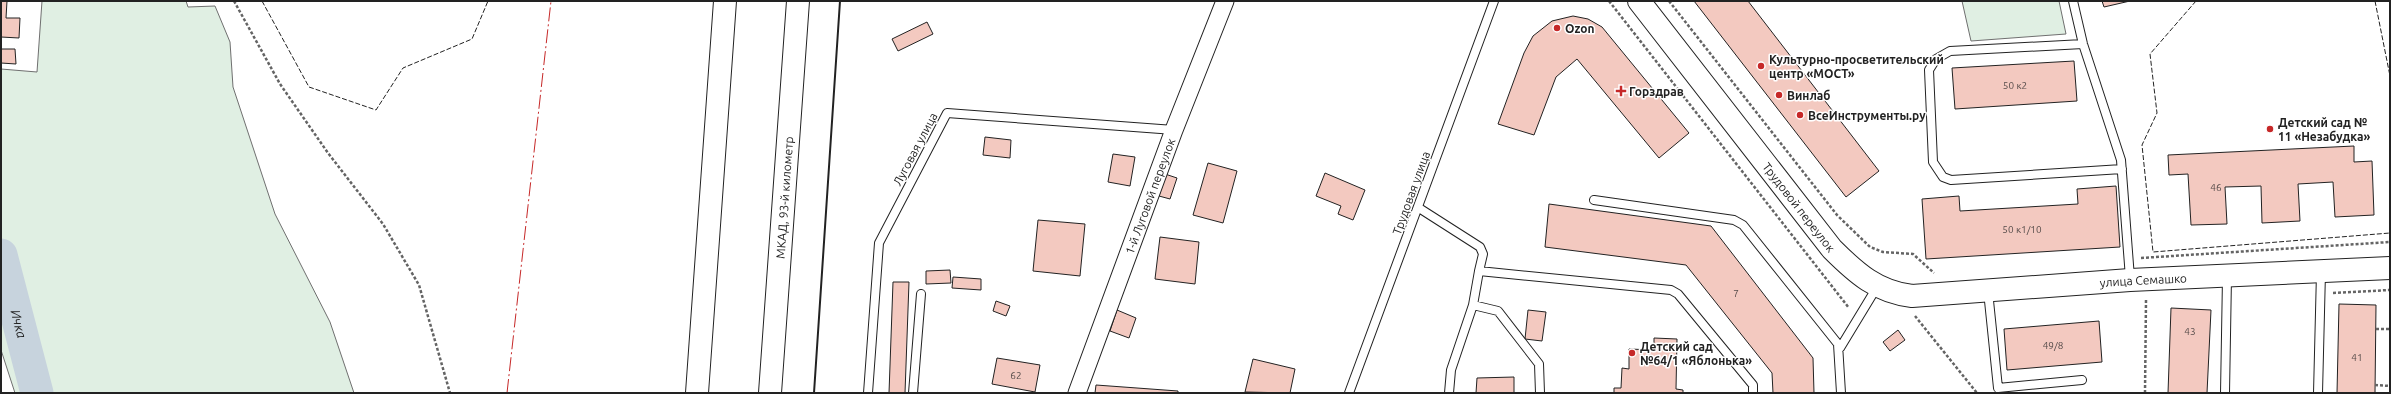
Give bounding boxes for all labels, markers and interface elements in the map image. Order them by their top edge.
place label: Ozon [1565,22,1594,35]
marker: Ozon [1552,23,1562,33]
place label: Культурно-просветительский центр «МОСТ» [1769,53,1944,80]
marker: Культурно-просветительский центр «МОСТ» [1756,61,1766,71]
house number: 50 к2 [2003,80,2027,91]
place label: Горздрав [1629,85,1684,98]
marker: Горздрав [1616,86,1626,96]
place label: Винлаб [1787,89,1830,102]
marker: Винлаб [1774,90,1784,100]
place label: ВсеИнструменты.ру [1808,109,1926,122]
street label: Луговая улица [890,110,940,188]
marker: ВсеИнструменты.ру [1795,110,1805,120]
place label: Детский сад № 11 «Незабудка» [2278,116,2371,143]
marker: Детский сад № 11 «Незабудка» [2265,124,2275,134]
street label: МКАД, 93-й километр [773,136,795,259]
street label: 1-й Луговой переулок [1122,136,1177,256]
street label: Трудовая улица [1390,149,1432,237]
street label: Трудовой переулок [1761,160,1838,254]
house number: 46 [2210,182,2222,193]
house number: 50 к1/10 [2002,224,2042,235]
street label: улица Семашко [2099,271,2187,289]
house number: 7 [1733,288,1739,299]
water label: Ичка [8,308,29,339]
house number: 43 [2184,326,2196,337]
place label: Детский сад №64/1 «Яблонька» [1640,340,1752,367]
house number: 49/8 [2043,340,2064,351]
marker: Детский сад №64/1 «Яблонька» [1627,348,1637,358]
house number: 41 [2351,352,2363,363]
house number: 62 [1010,370,1022,381]

